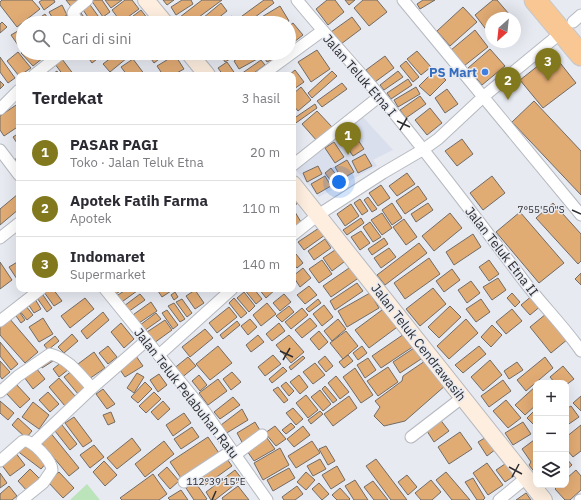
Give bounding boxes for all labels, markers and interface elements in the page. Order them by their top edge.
north arrow [485,12,521,48]
search box [16,16,296,60]
icon: search [30,27,52,49]
text: Cari di sini [62,29,131,48]
street label: Jalan Teluk Etna I [319,31,400,120]
pin: 3 [535,48,561,81]
place label: PS Mart [429,64,477,81]
marker: PS Mart [480,67,490,77]
pin: 2 [495,67,521,100]
text: Terdekat [32,87,103,109]
text: 3 hasil [242,90,280,107]
pin: 1 [335,122,361,155]
text: PASAR PAGI [70,135,158,154]
text: 1 [41,144,49,161]
text: 20 m [250,144,280,161]
text: Toko · Jalan Teluk Etna [70,154,204,171]
your location [329,172,349,192]
text: Apotek Fatih Farma [70,191,208,210]
text: 2 [41,200,49,217]
text: 110 m [242,200,280,217]
street label: Jalan Teluk Etna II [461,203,542,299]
text: 7°55'50"S [517,203,565,216]
text: Apotek [70,210,112,227]
text: Indomaret [70,247,145,266]
text: 3 [41,256,49,273]
text: 140 m [242,256,280,273]
text: Supermarket [70,266,146,283]
street label: Jalan Teluk Cendrawasih [367,280,470,405]
street label: Jalan Teluk Pelabuhan Ratu [130,325,243,462]
map controls [533,380,569,488]
button: + [533,380,569,416]
button: − [533,416,569,452]
button: layers [533,452,569,488]
text: 112°39'15"E [186,475,246,488]

